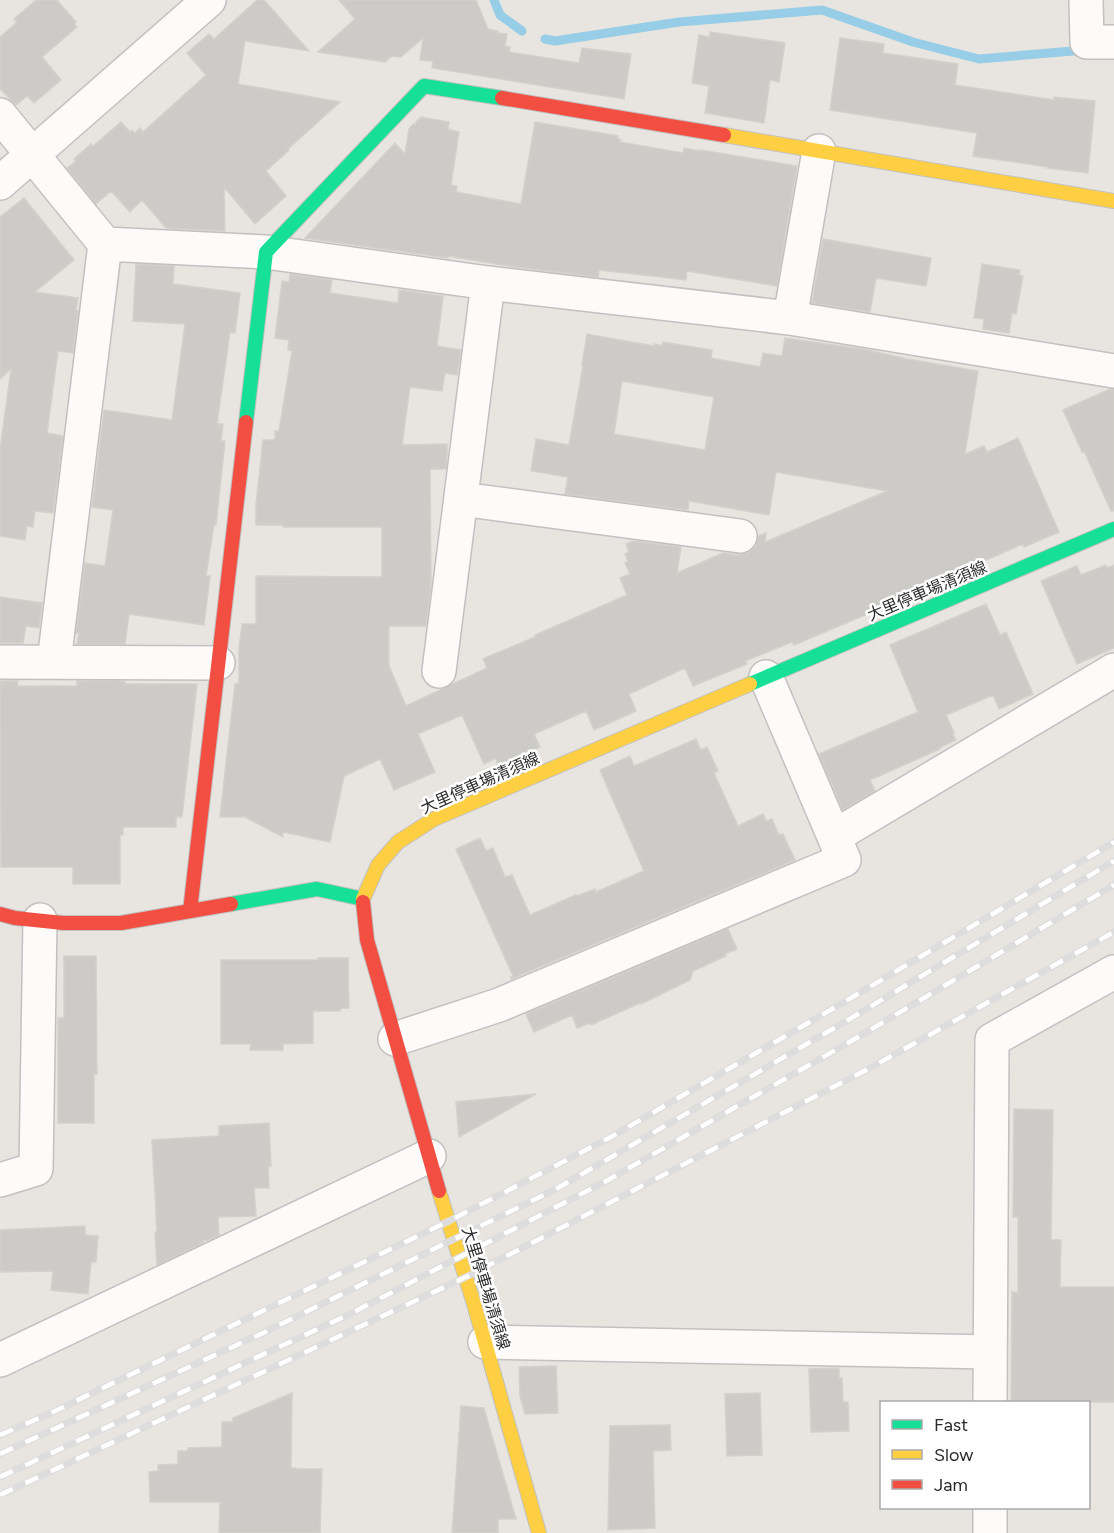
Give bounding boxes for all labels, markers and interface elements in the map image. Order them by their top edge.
street label: 大里停車場清須線 [864,557,990,625]
street label: 大里停車場清須線 [418,748,542,818]
street label: 大里停車場清須線 [458,1224,514,1352]
legend [880,1401,1090,1509]
text: Fast [934,1414,968,1436]
text: Slow [934,1444,973,1466]
text: Jam [934,1474,968,1496]

